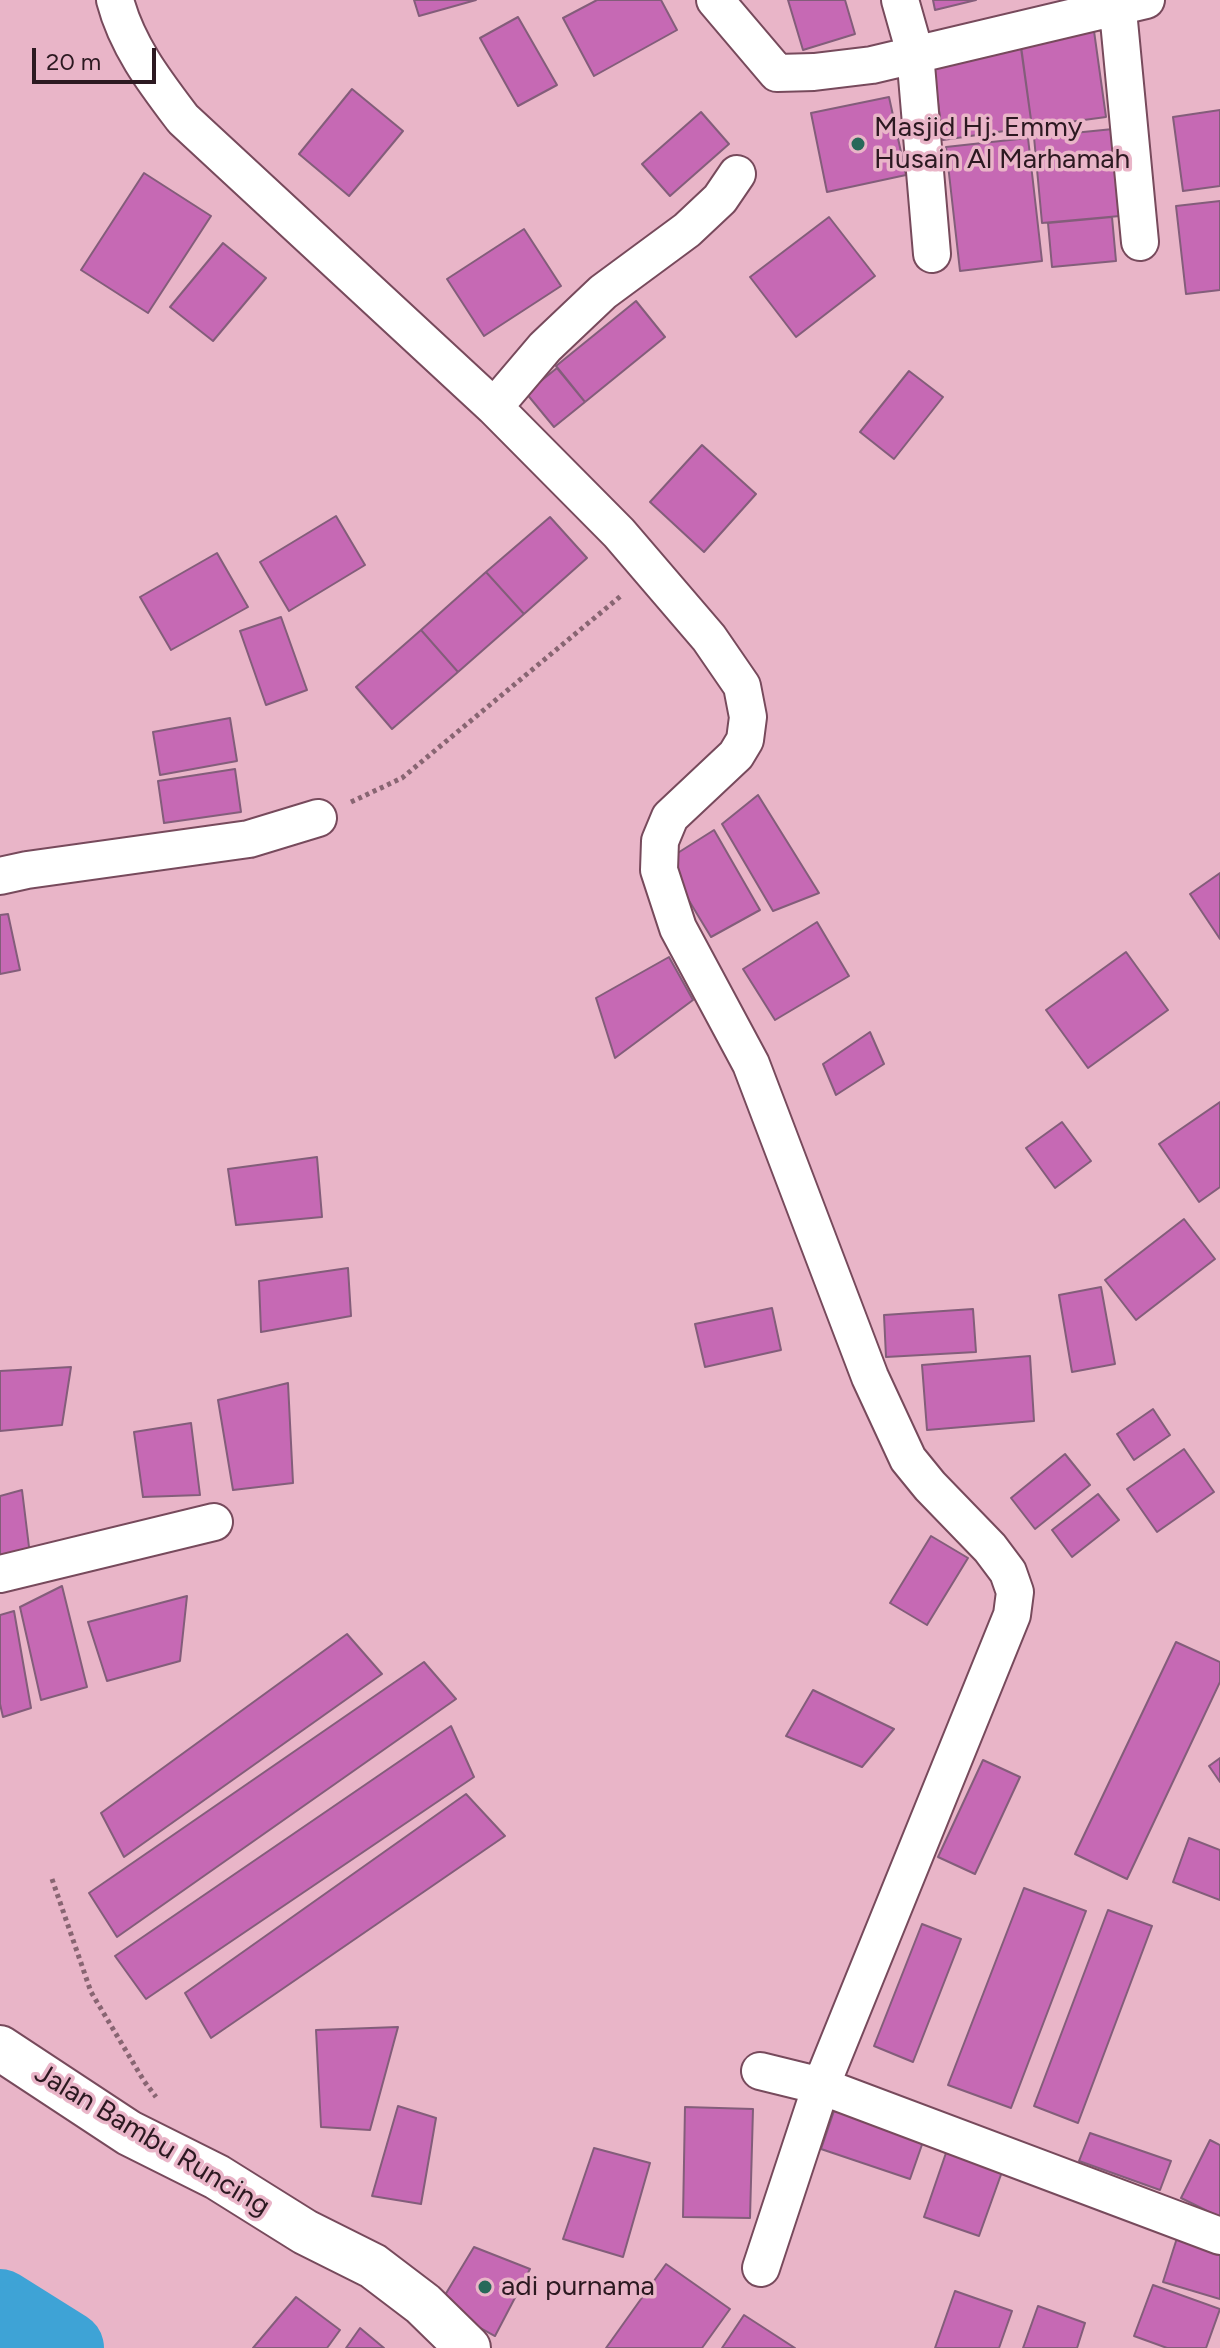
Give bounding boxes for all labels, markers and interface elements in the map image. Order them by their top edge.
scale bar [36,32,160,82]
text: 20 m [46,47,101,76]
place label: Masjid Hj. Emmy Husain Al Marhamah [874,111,1130,177]
marker: Masjid Hj. Emmy Husain Al Marhamah [849,135,867,153]
street label: Jalan Bambu Runcing [28,2057,276,2223]
place label: adi purnama [501,2270,655,2304]
marker: adi purnama [476,2278,494,2296]

